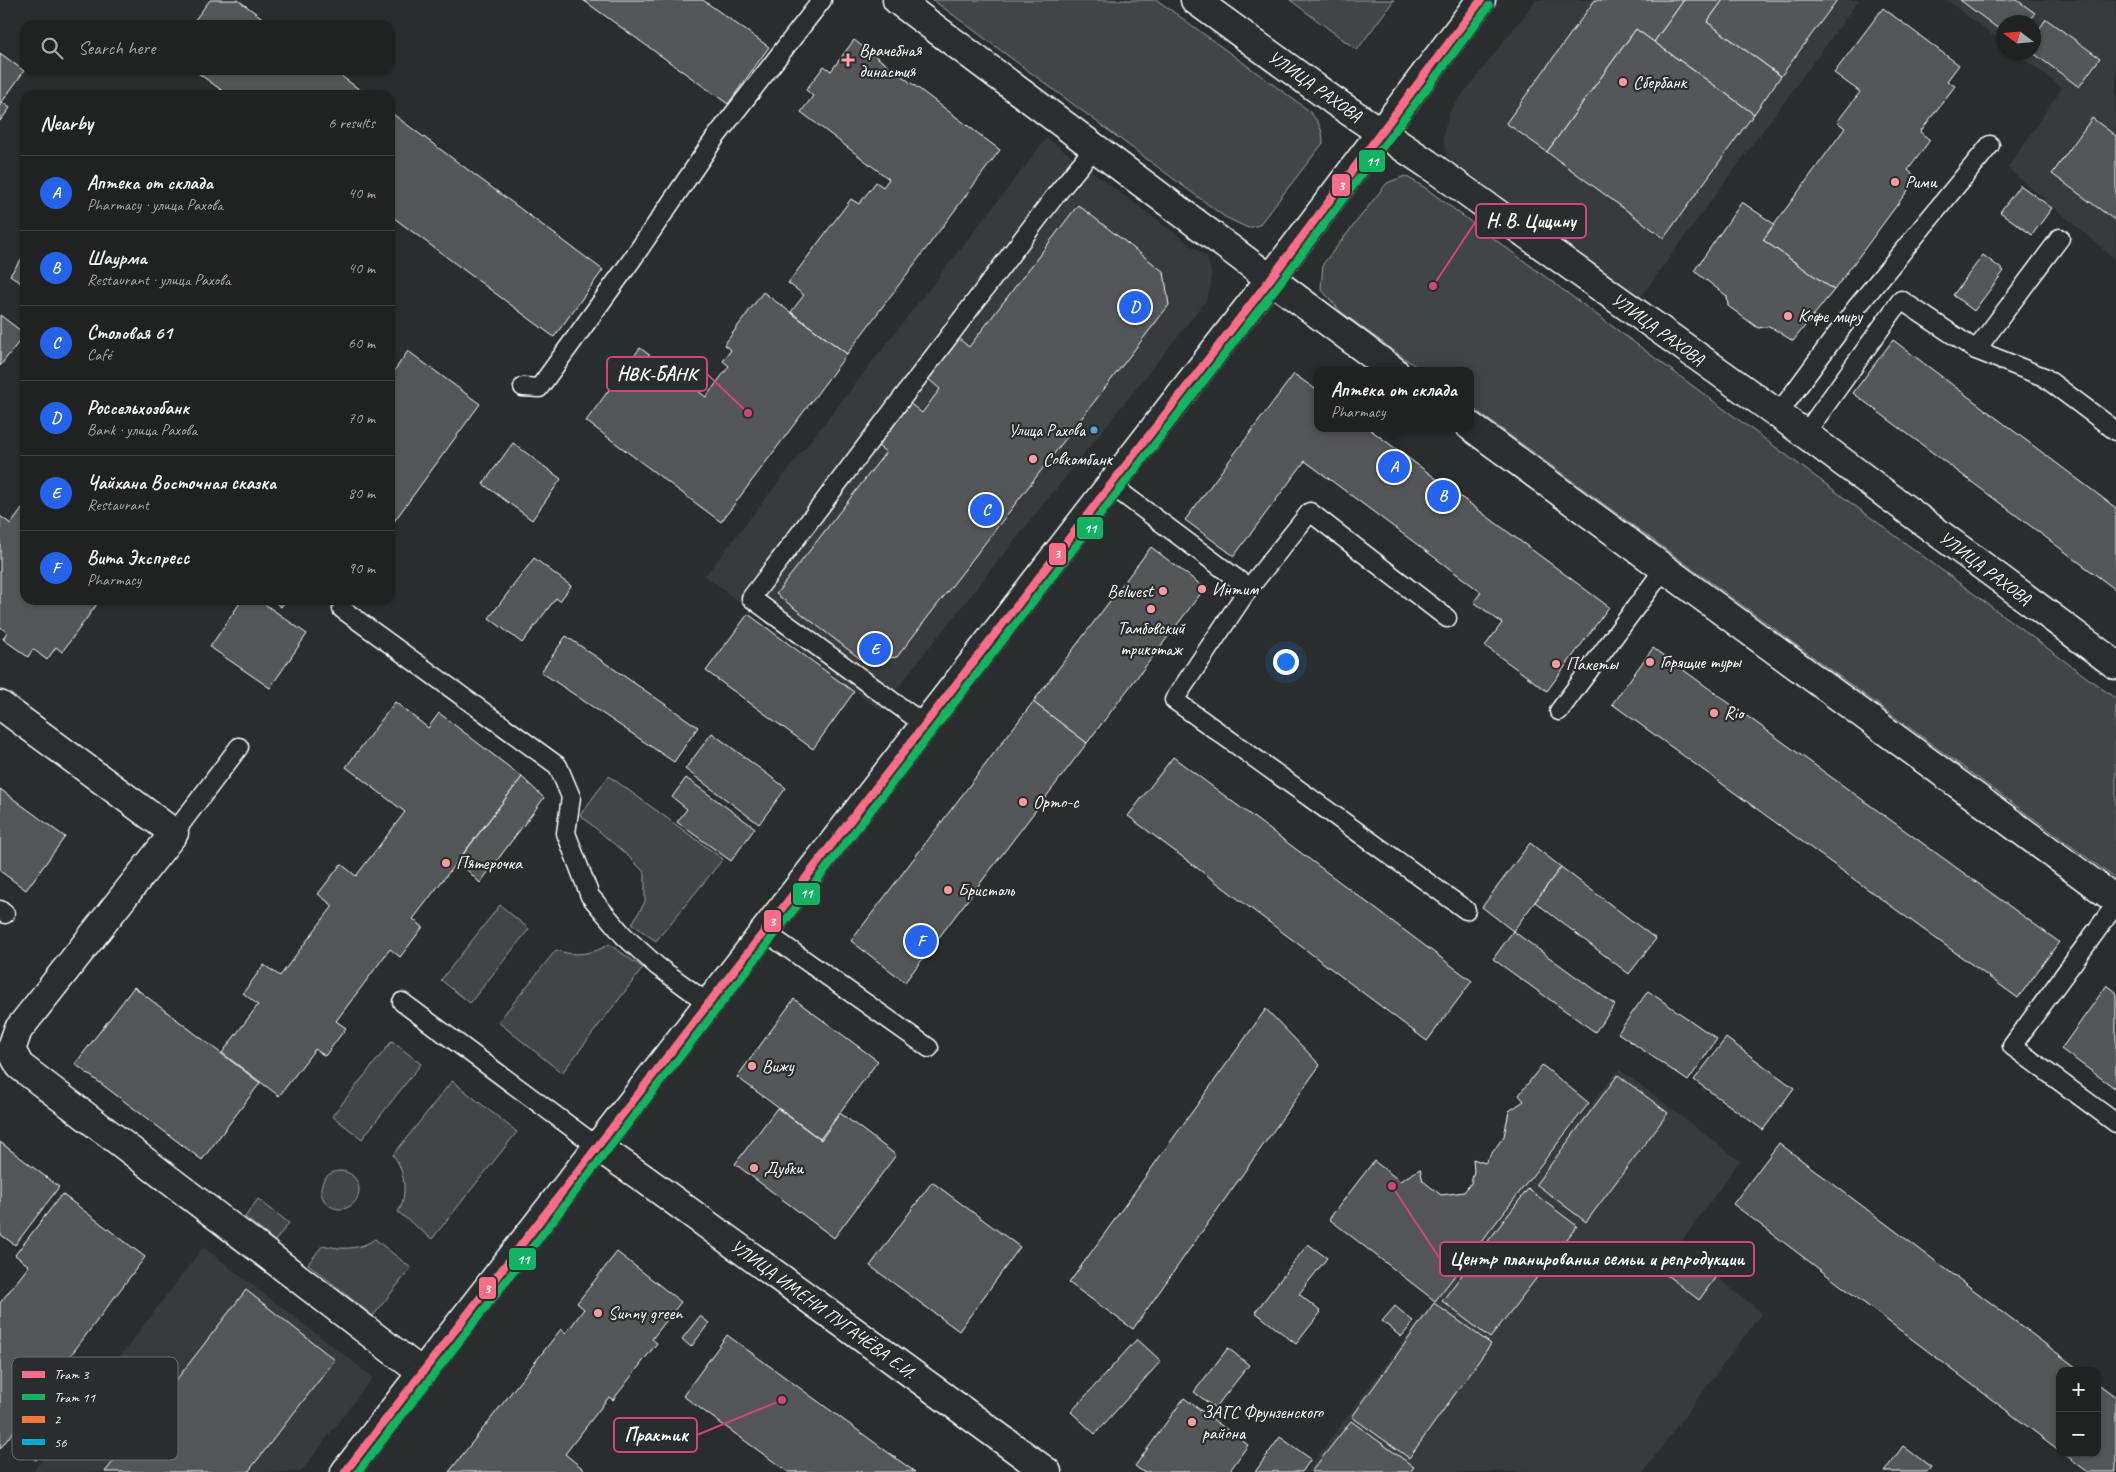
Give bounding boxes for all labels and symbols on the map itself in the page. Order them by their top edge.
north arrow [1996,15,2041,60]
place label: Врачебная династия [859,39,923,82]
street label: УЛИЦА РАХОВА [1264,46,1367,127]
marker: Врачебная династия [841,53,855,67]
place label: Сбербанк [1633,71,1688,93]
marker: Сбербанк [1617,76,1629,88]
line badge: 11 [1358,149,1386,173]
text: 11 [1366,153,1380,170]
place label: Рими [1905,171,1938,193]
line badge: 3 [1331,173,1351,197]
marker: Рими [1889,176,1901,188]
text: 3 [1338,177,1346,194]
callout: Н. В. Цицину [1476,204,1586,238]
text: Н. В. Цицину [1486,209,1578,233]
pin: D [1119,288,1151,326]
street label: УЛИЦА РАХОВА [1607,288,1710,371]
place label: Кофе миру [1798,305,1864,327]
marker: Кофе миру [1782,310,1794,322]
callout: НВК-БАНК [607,357,707,391]
text: НВК-БАНК [617,362,700,386]
place label: Улица Рахова [1008,420,1086,441]
marker: Улица Рахова [1089,425,1099,435]
place label: Совкомбанк [1043,448,1114,470]
pin: A [1378,448,1410,486]
marker: Совкомбанк [1027,453,1039,465]
pin: B [1427,477,1459,515]
pin: C [970,491,1002,529]
line badge: 11 [1076,516,1104,540]
text: 11 [1084,520,1098,537]
street label: УЛИЦА РАХОВА [1935,526,2036,610]
line badge: 3 [1048,542,1067,566]
text: 3 [1054,545,1062,562]
place label: Интим [1212,578,1259,600]
place label: Belwest [1107,580,1155,602]
marker: Интим [1196,583,1208,595]
marker: Belwest [1157,585,1169,597]
marker: Тамбовский трикотаж [1145,603,1157,615]
place label: Тамбовский трикотаж [1117,617,1186,660]
pin: E [859,630,891,668]
your location [1273,649,1299,675]
place label: Горящие туры [1660,651,1742,673]
place label: Пакеты [1566,653,1619,675]
marker: Горящие туры [1644,656,1656,668]
marker: Пакеты [1550,658,1562,670]
place label: Rio [1724,702,1745,724]
marker: Rio [1708,707,1720,719]
place label: Орто-с [1033,791,1080,813]
marker: Орто-с [1017,796,1029,808]
place label: Пятерочка [456,852,523,874]
marker: Пятерочка [440,857,452,869]
place label: Бристоль [958,879,1015,901]
line badge: 11 [792,882,821,906]
marker: Бристоль [942,884,954,896]
text: 11 [800,885,814,902]
line badge: 3 [763,909,782,933]
text: 3 [769,913,777,930]
pin: F [905,922,937,960]
place label: Вижу [762,1055,796,1077]
marker: Вижу [746,1060,758,1072]
place label: Дубки [764,1157,804,1179]
marker: Дубки [748,1162,760,1174]
street label: УЛИЦА ИМЕНИ ПУГАЧЁВА Е.И. [726,1234,920,1384]
callout: Центр планирования семьи и репродукции [1440,1242,1754,1276]
line badge: 11 [508,1247,537,1271]
text: Центр планирования семьи и репродукции [1449,1247,1746,1271]
text: 11 [517,1251,531,1268]
line badge: 3 [478,1276,497,1300]
text: 3 [484,1280,492,1297]
place label: Sunny green [608,1302,683,1324]
marker: Sunny green [592,1307,604,1319]
legend [12,1357,178,1460]
text: Tram 3 [54,1366,90,1383]
text: Tram 11 [54,1389,96,1406]
place label: ЗАГС Фрунзенского района [1202,1401,1325,1444]
text: 2 [54,1411,62,1428]
marker: ЗАГС Фрунзенского района [1186,1416,1198,1428]
callout: Практик [614,1418,697,1452]
text: Практик [624,1423,690,1447]
text: 56 [54,1434,67,1451]

